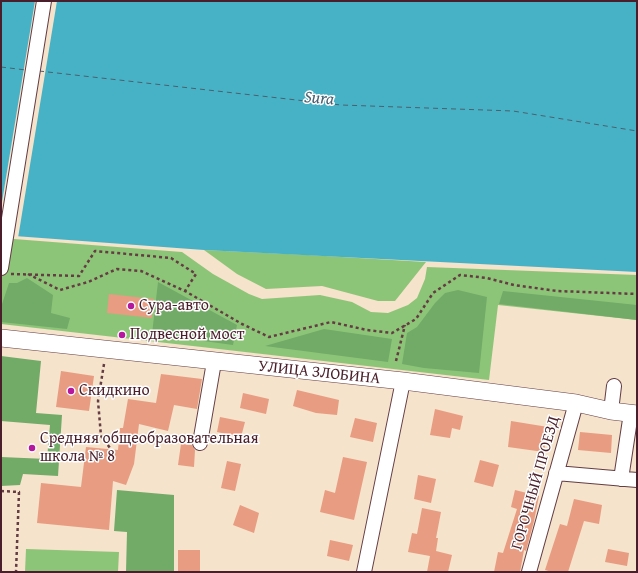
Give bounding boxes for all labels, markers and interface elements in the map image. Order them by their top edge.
water label: Sura [303,88,335,110]
place label: Сура-авто [139,296,209,316]
marker: Сура-авто [126,301,136,311]
place label: Подвесной мост [130,325,244,345]
marker: Подвесной мост [117,330,127,340]
street label: УЛИЦА ЗЛОБИНА [257,357,381,389]
place label: Скидкино [79,381,150,401]
marker: Скидкино [66,386,76,396]
street label: ГОРОЧНЫЙ ПРОЕЗД [508,414,564,552]
place label: Средняя общеобразовательная школа № 8 [40,429,258,467]
marker: Средняя общеобразовательная школа № 8 [27,443,37,453]

